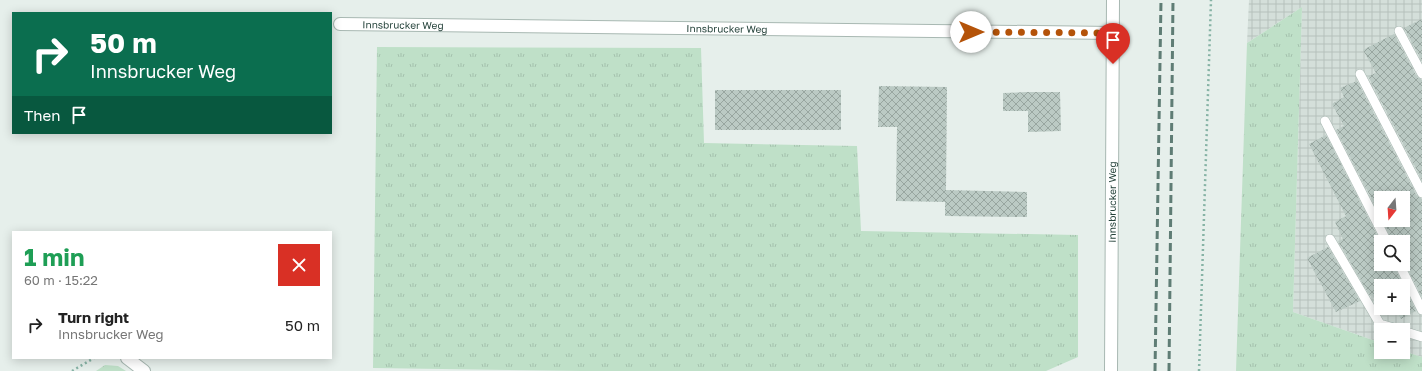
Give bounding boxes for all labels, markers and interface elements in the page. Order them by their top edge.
position arrow [950,11,992,53]
street label: Innsbrucker Weg [362,18,444,31]
street label: Innsbrucker Weg [686,22,768,35]
pin [1096,23,1130,64]
text: 50 m [90,26,157,59]
icon: right [24,28,76,80]
icon: arrive [1102,29,1124,51]
text: Innsbrucker Weg [90,60,236,82]
icon: arrive [68,104,90,126]
text: Then [24,106,60,124]
street label: Innsbrucker Weg [1106,161,1118,243]
north arrow [1374,191,1410,227]
map controls [1374,191,1410,359]
button: search [1374,235,1410,271]
text: 1 min [24,242,84,271]
button: close [278,244,320,286]
text: 60 m · 15:22 [24,272,98,288]
button: + [1374,279,1410,315]
text: Turn right [58,308,129,326]
icon: right [24,314,46,336]
text: 50 m [285,316,320,334]
button: − [1374,323,1410,359]
text: Innsbrucker Weg [58,326,163,342]

